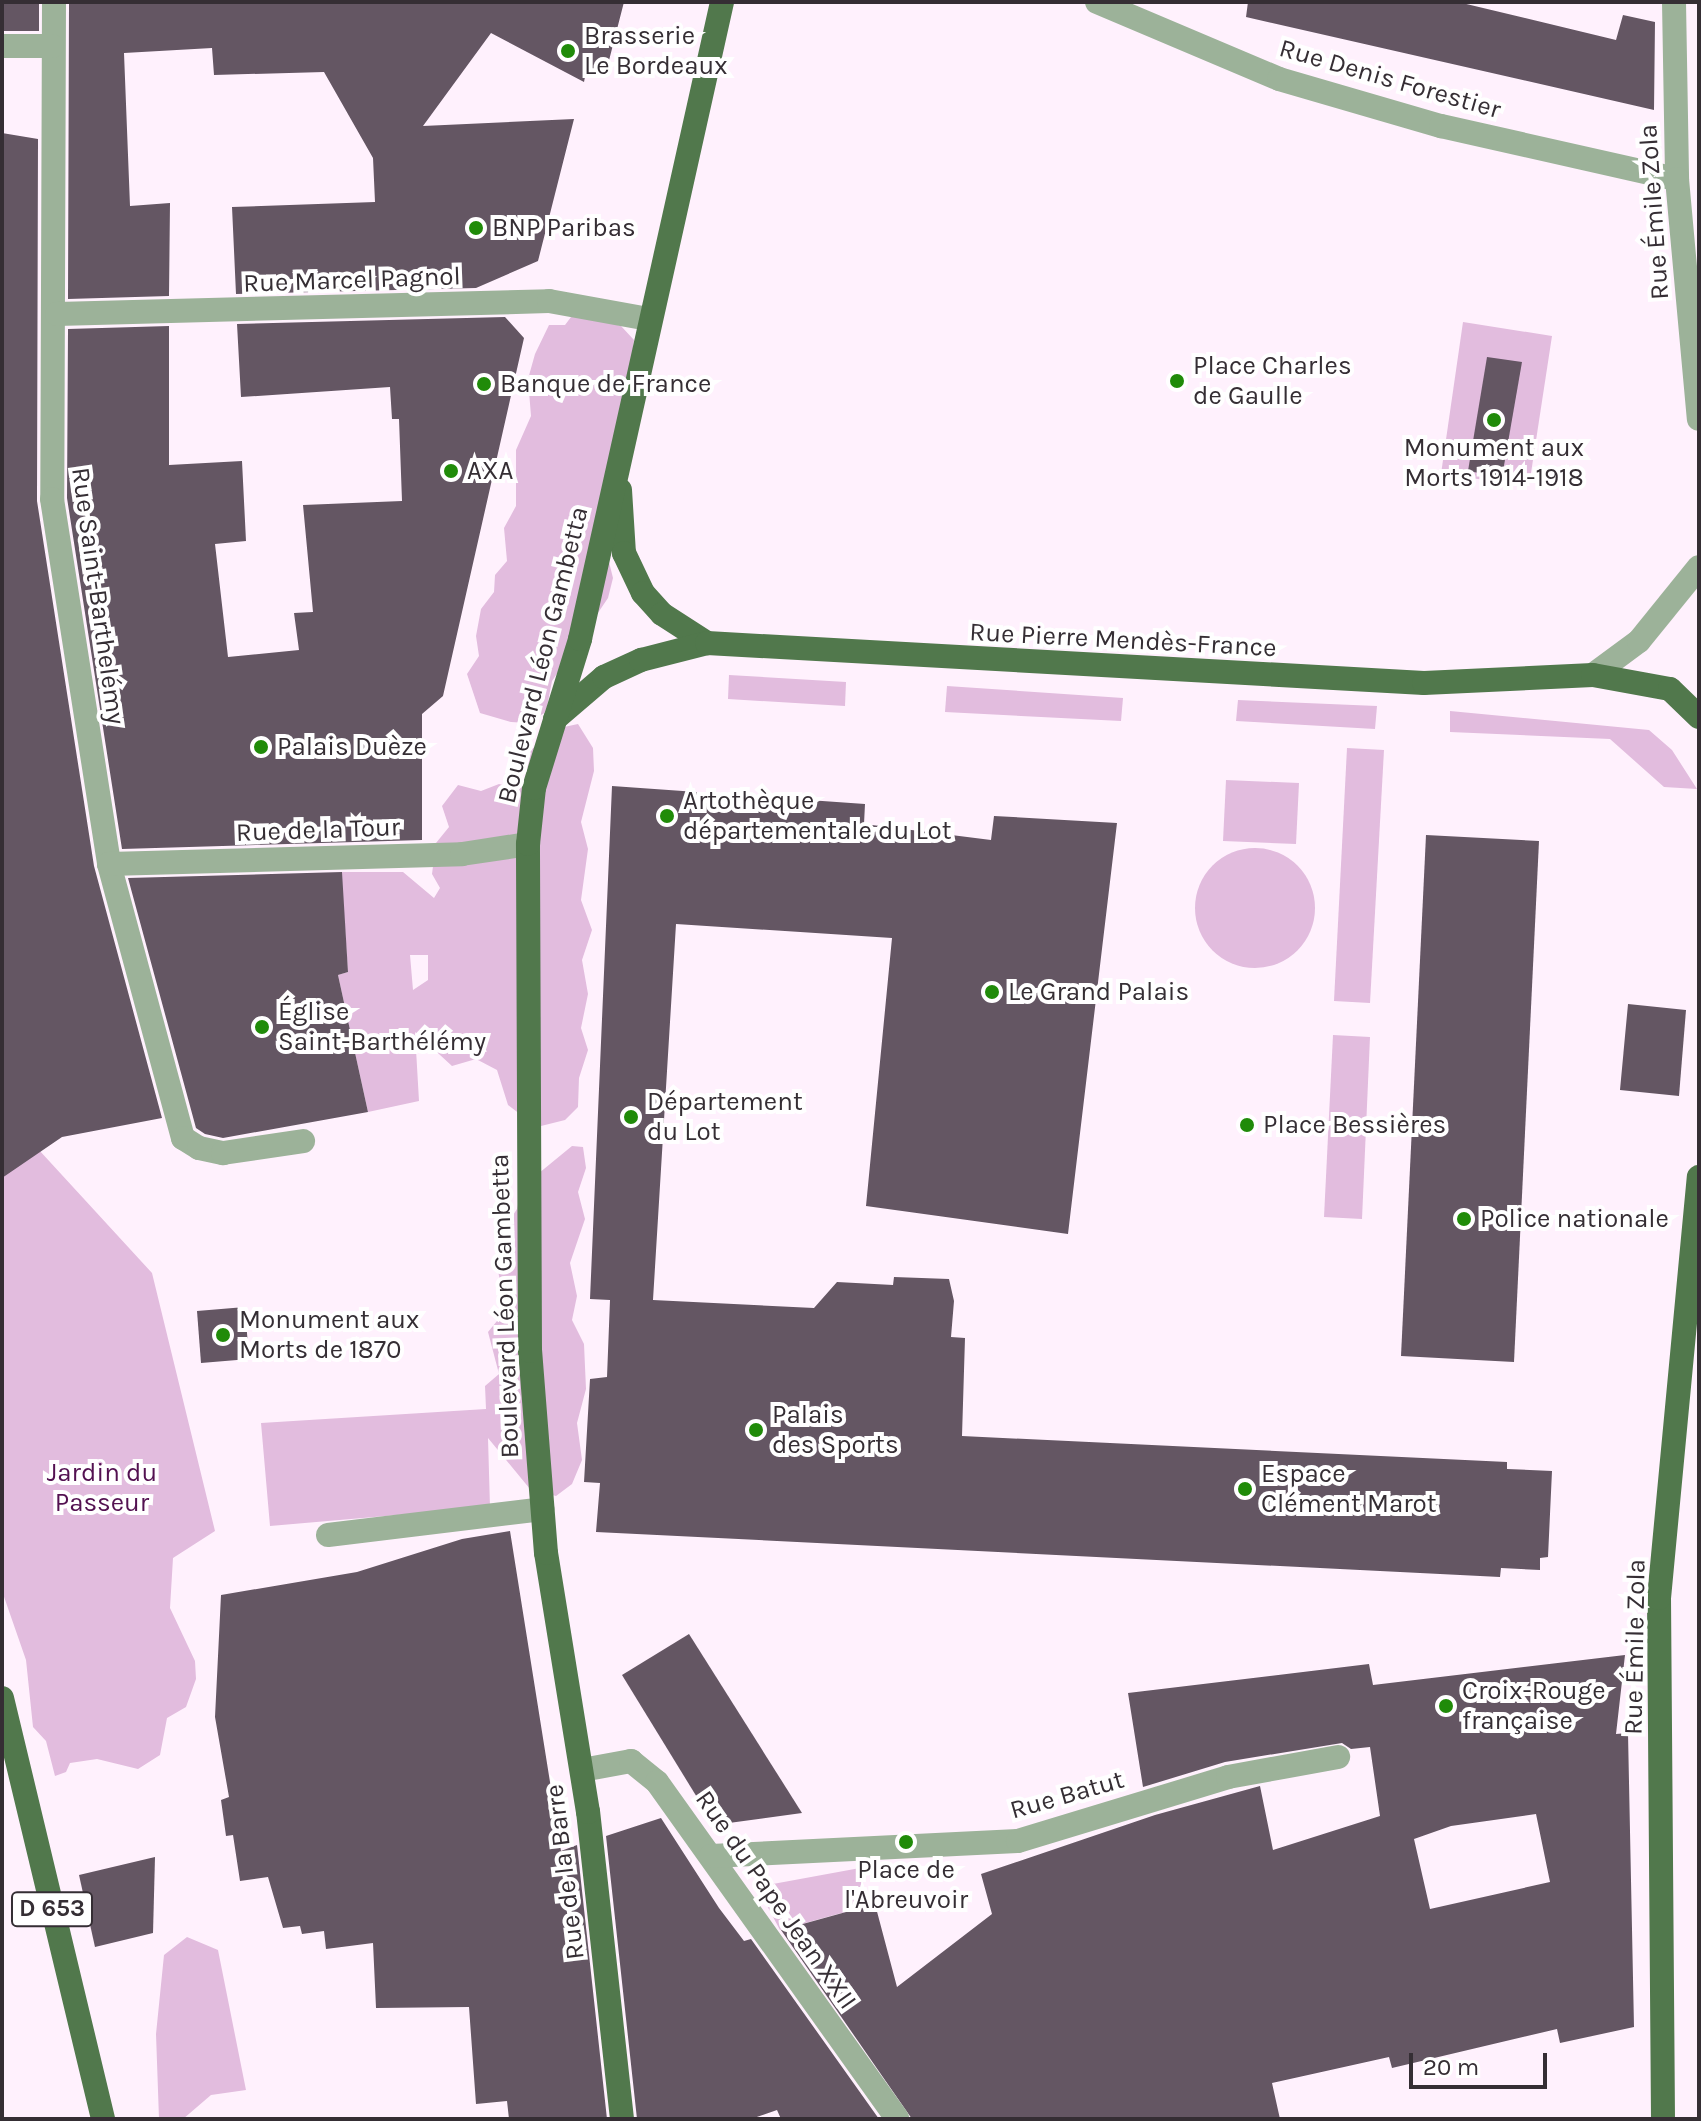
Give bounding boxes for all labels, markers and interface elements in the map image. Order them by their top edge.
place label: Brasserie Le Bordeaux [584,20,728,82]
street label: Rue Denis Forestier [1276,32,1504,126]
marker: Brasserie Le Bordeaux [559,42,577,60]
street label: Rue Émile Zola [1632,123,1676,301]
place label: BNP Paribas [492,212,636,244]
marker: BNP Paribas [467,219,485,237]
street label: Rue Marcel Pagnol [243,261,461,299]
place label: Place Charles de Gaulle [1193,350,1352,412]
place label: Banque de France [500,368,711,400]
marker: Place Charles de Gaulle [1168,372,1186,390]
marker: Banque de France [475,375,493,393]
marker: Monument aux Morts 1914-1918 [1485,411,1503,429]
place label: Monument aux Morts 1914-1918 [1404,432,1584,494]
place label: AXA [467,455,514,487]
marker: AXA [442,462,460,480]
street label: Rue Saint-Barthelémy [65,465,131,727]
street label: Boulevard Léon Gambetta [491,503,595,807]
street label: Rue Pierre Mendès-France [969,616,1277,664]
place label: Palais Duèze [277,731,427,763]
marker: Palais Duèze [252,738,270,756]
place label: Artothèque départementale du Lot [683,785,952,846]
marker: Artothèque départementale du Lot [658,807,676,825]
street label: Rue de la Tour [235,812,401,848]
place label: Le Grand Palais [1008,976,1189,1008]
marker: Le Grand Palais [983,983,1001,1001]
place label: Église Saint-Barthélémy [278,996,486,1058]
marker: Église Saint-Barthélémy [253,1018,271,1036]
place label: Département du Lot [647,1086,803,1148]
marker: Département du Lot [622,1108,640,1126]
place label: Place Bessières [1263,1109,1446,1141]
marker: Place Bessières [1238,1116,1256,1134]
street label: Boulevard Léon Gambetta [484,1153,526,1459]
place label: Police nationale [1480,1203,1669,1235]
marker: Police nationale [1455,1210,1473,1228]
place label: Monument aux Morts de 1870 [239,1304,419,1366]
marker: Monument aux Morts de 1870 [214,1326,232,1344]
place label: Palais des Sports [772,1399,899,1460]
marker: Palais des Sports [747,1421,765,1439]
park label: Jardin du Passeur [47,1457,157,1518]
place label: Espace Clément Marot [1261,1458,1437,1520]
marker: Espace Clément Marot [1236,1480,1254,1498]
street label: Rue Émile Zola [1618,1559,1652,1735]
place label: Croix-Rouge française [1462,1675,1606,1736]
marker: Croix-Rouge française [1437,1697,1455,1715]
street label: Rue Batut [1006,1764,1128,1826]
street label: Rue de la Barre [539,1782,591,1962]
street label: Rue du Pape Jean XXII [689,1785,863,2015]
marker: Place de l'Abreuvoir [897,1833,915,1851]
place label: Place de l'Abreuvoir [844,1854,968,1916]
road number: D 653 [10,1889,94,1929]
scale bar [1413,2037,1551,2087]
text: 20 m [1423,2053,1479,2081]

